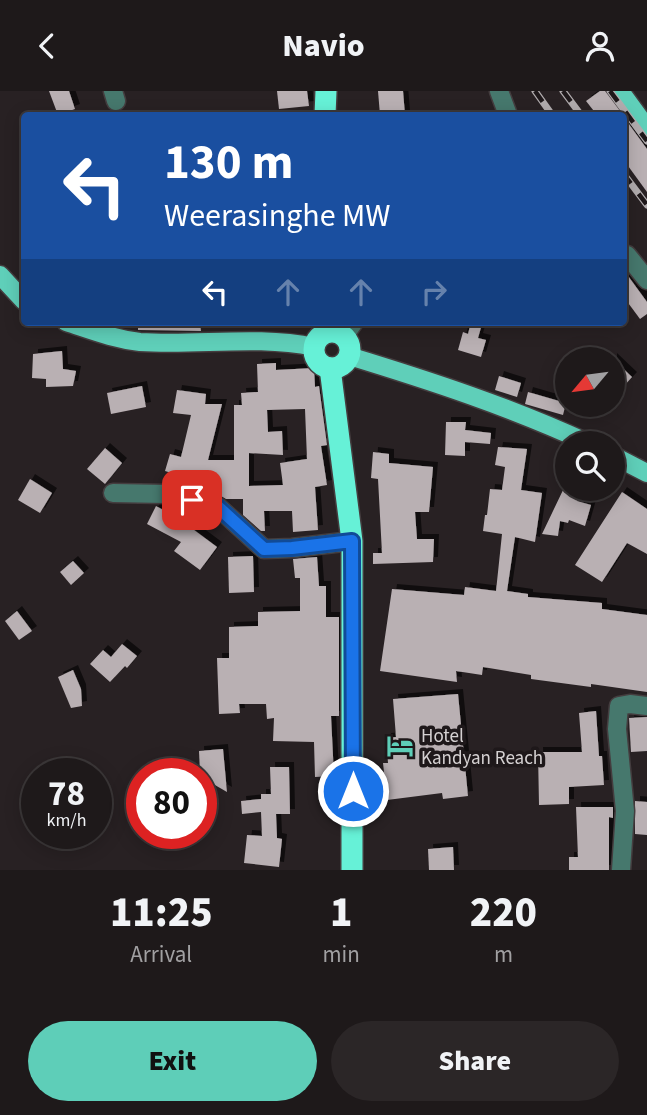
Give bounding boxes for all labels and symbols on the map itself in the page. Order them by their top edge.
north arrow [555,347,625,417]
pin [162,470,222,530]
place label: Hotel Kandyan Reach [421,723,543,772]
hotel icon: Hotel Kandyan Reach [385,731,415,761]
position arrow [316,754,390,828]
speed limit sign: 80 [126,758,217,849]

